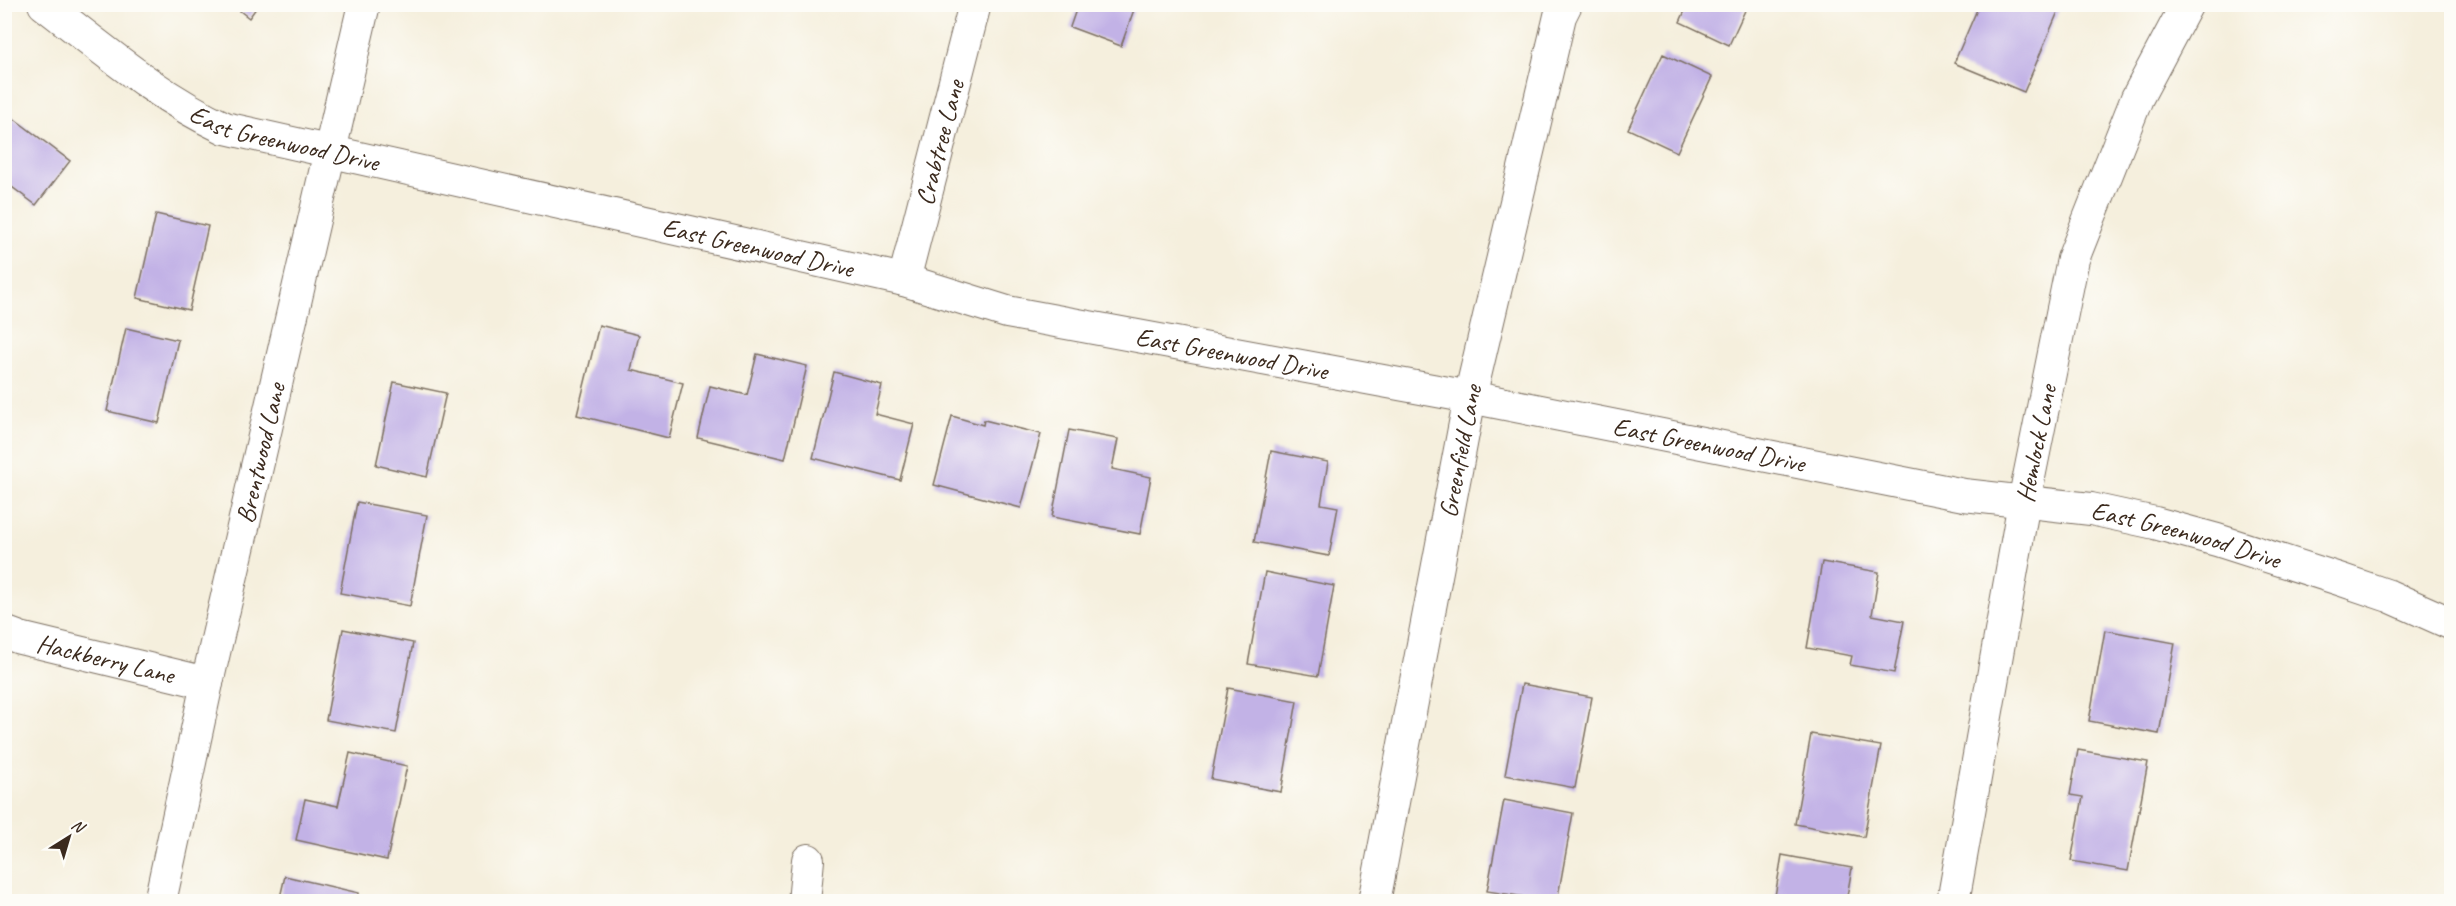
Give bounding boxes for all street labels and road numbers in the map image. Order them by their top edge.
street label: Crabtree Lane [908,75,972,209]
street label: East Greenwood Drive [184,97,385,180]
street label: East Greenwood Drive [659,210,859,286]
street label: East Greenwood Drive [1133,320,1333,388]
street label: Brentwood Lane [229,378,293,526]
street label: Greenfield Lane [1431,380,1490,520]
street label: Hemlock Lane [2008,380,2065,505]
street label: East Greenwood Drive [1610,410,1810,481]
street label: East Greenwood Drive [2088,494,2287,577]
street label: Hackberry Lane [33,627,180,692]

